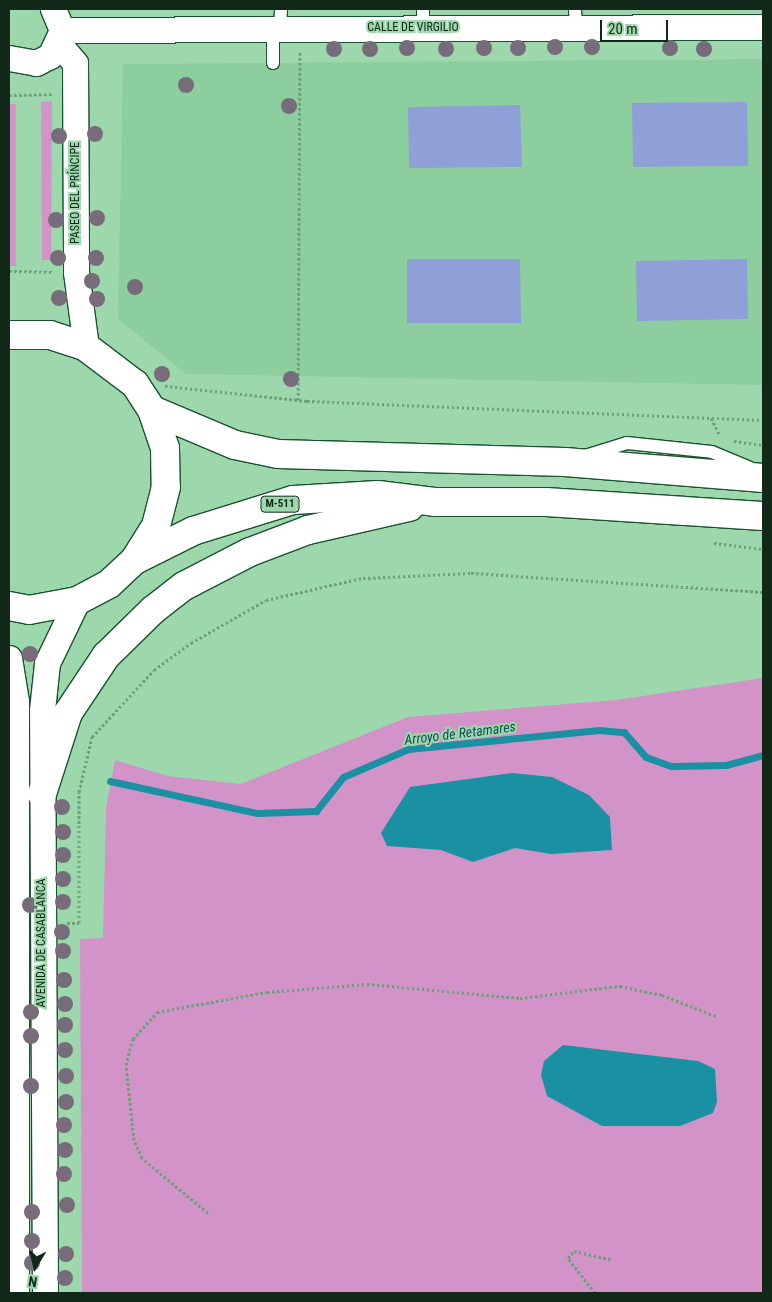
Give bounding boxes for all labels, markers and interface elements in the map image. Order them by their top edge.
scale bar [602,10,670,42]
text: 20 m [608,20,638,38]
street label: CALLE DE VIRGILIO [367,21,459,35]
street label: PASEO DEL PRÍNCIPE [69,142,83,244]
road number: M-511 [260,496,300,512]
water label: Arroyo de Retamares [403,718,517,748]
street label: AVENIDA DE CASABLANCA [35,879,49,1007]
north arrow [10,1242,60,1292]
text: N [27,1273,38,1290]

